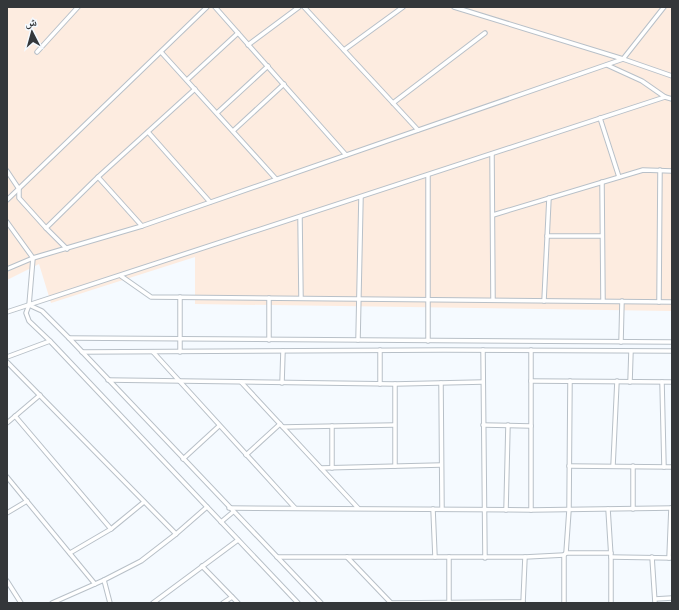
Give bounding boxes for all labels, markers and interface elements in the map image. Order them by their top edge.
north arrow [12,12,52,52]
text: ش [24,14,38,31]

